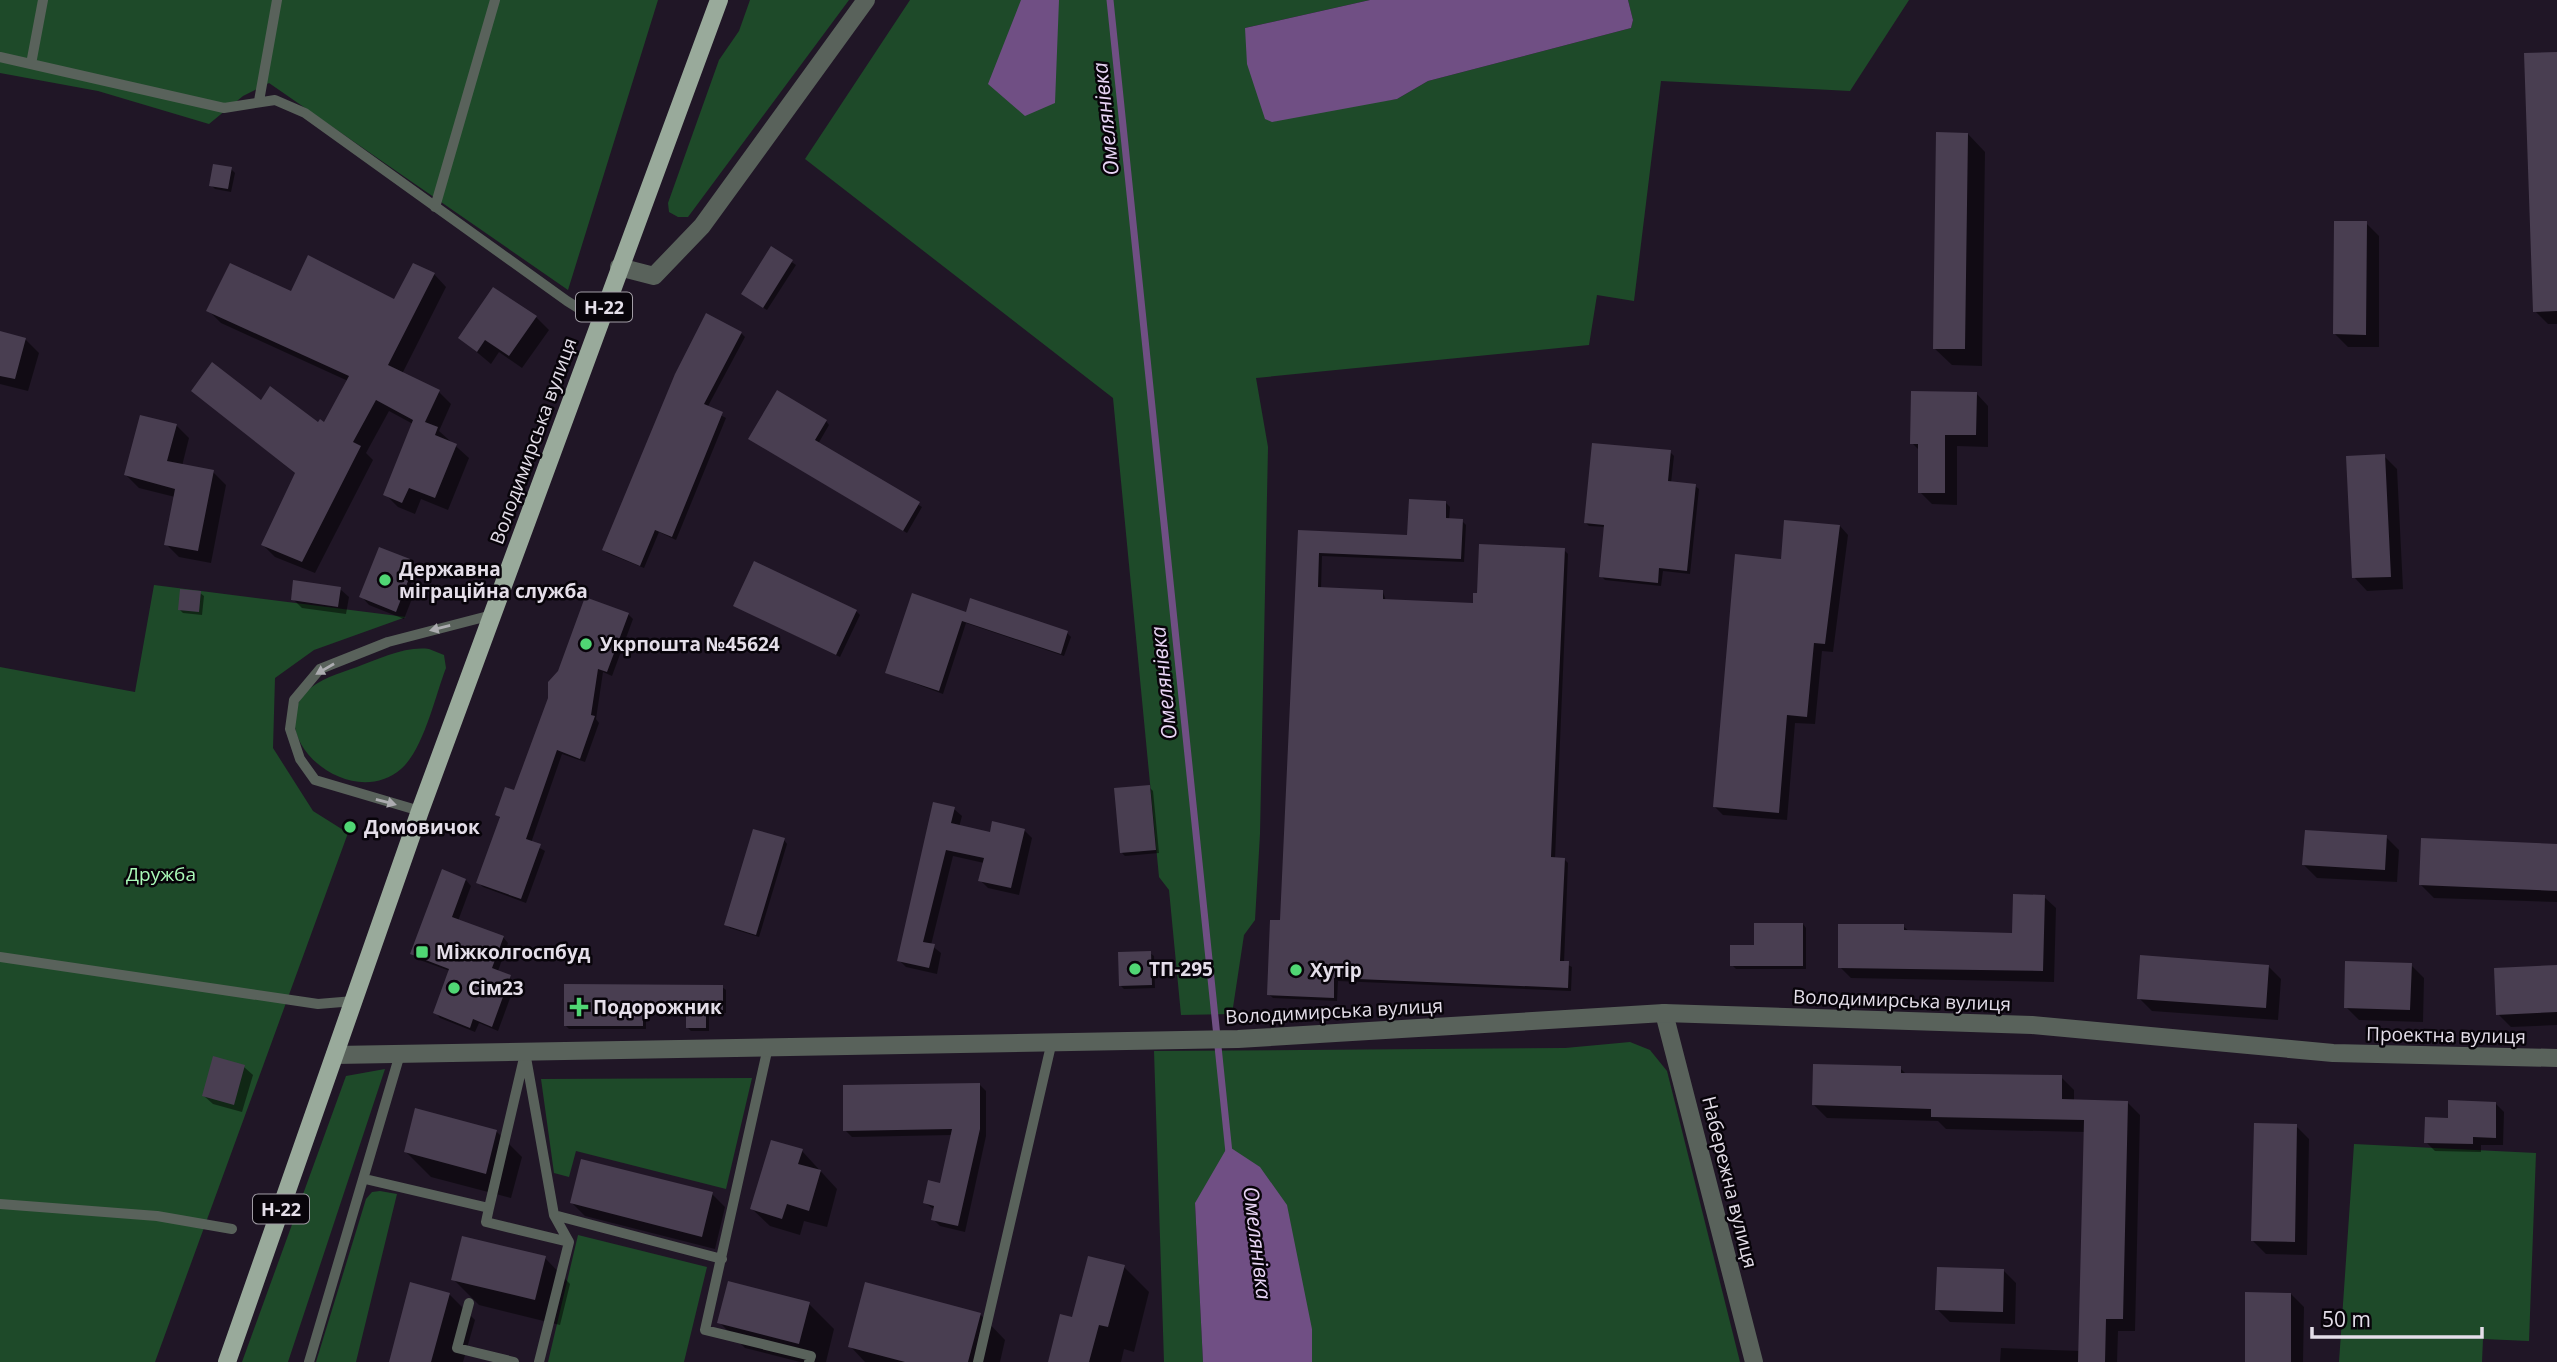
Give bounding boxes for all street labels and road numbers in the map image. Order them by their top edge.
road number: Н-22 [576,292,632,321]
street label: Володимирська вулиця [483,334,583,548]
street label: Володимирська вулиця [1793,983,2011,1017]
street label: Володимирська вулиця [1224,992,1444,1030]
street label: Проектна вулиця [2366,1021,2526,1049]
street label: Набережна вулиця [1696,1093,1764,1271]
road number: Н-22 [253,1194,309,1224]

